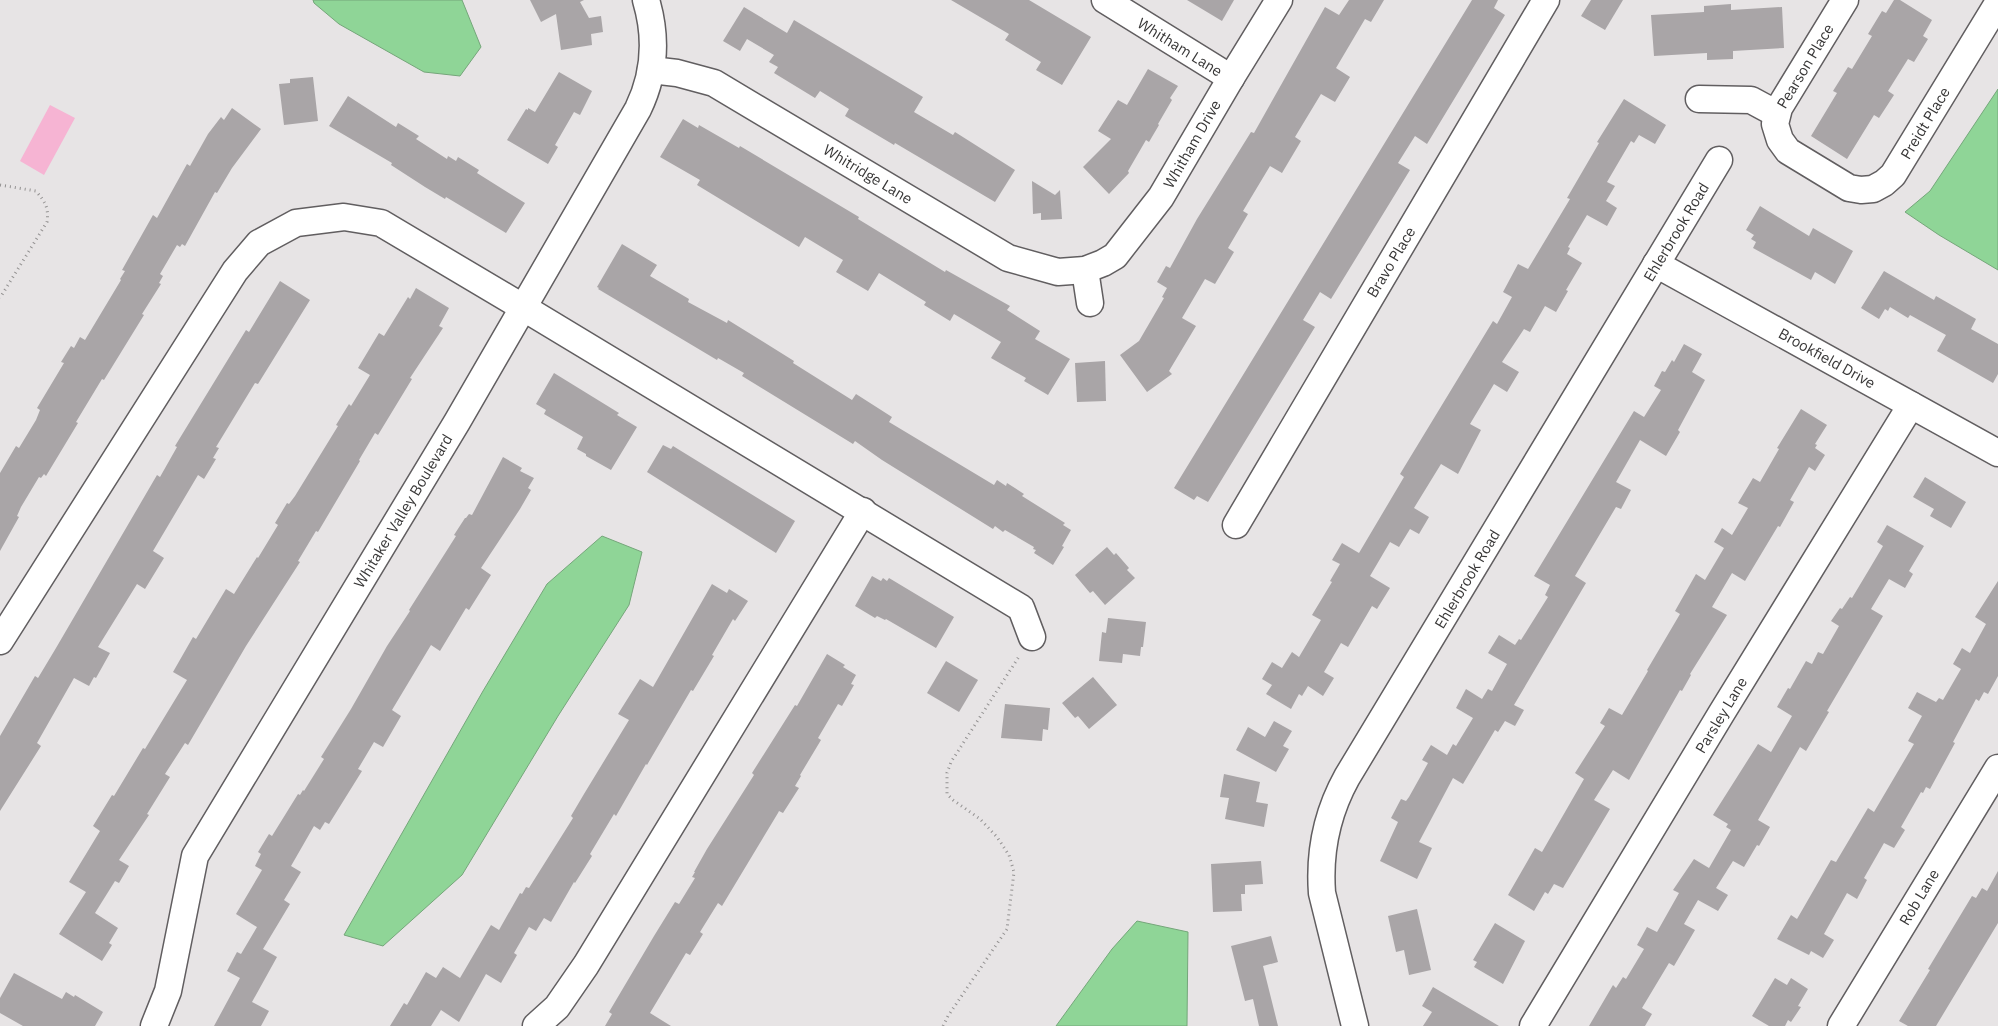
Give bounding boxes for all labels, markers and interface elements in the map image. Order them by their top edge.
street label: Whitham Lane [1134,13,1226,81]
street label: Pearson Place [1772,20,1838,112]
street label: Preidt Place [1896,84,1954,162]
street label: Whitham Drive [1159,96,1225,192]
street label: Whitridge Lane [820,140,916,208]
street label: Ehlerbrook Road [1639,179,1713,285]
street label: Bravo Place [1362,223,1420,301]
street label: Brookfield Drive [1775,324,1879,392]
street label: Whitaker Valley Boulevard [350,431,456,591]
street label: Ehlerbrook Road [1430,526,1504,632]
street label: Parsley Lane [1691,674,1751,756]
street label: Rob Lane [1895,865,1943,929]

